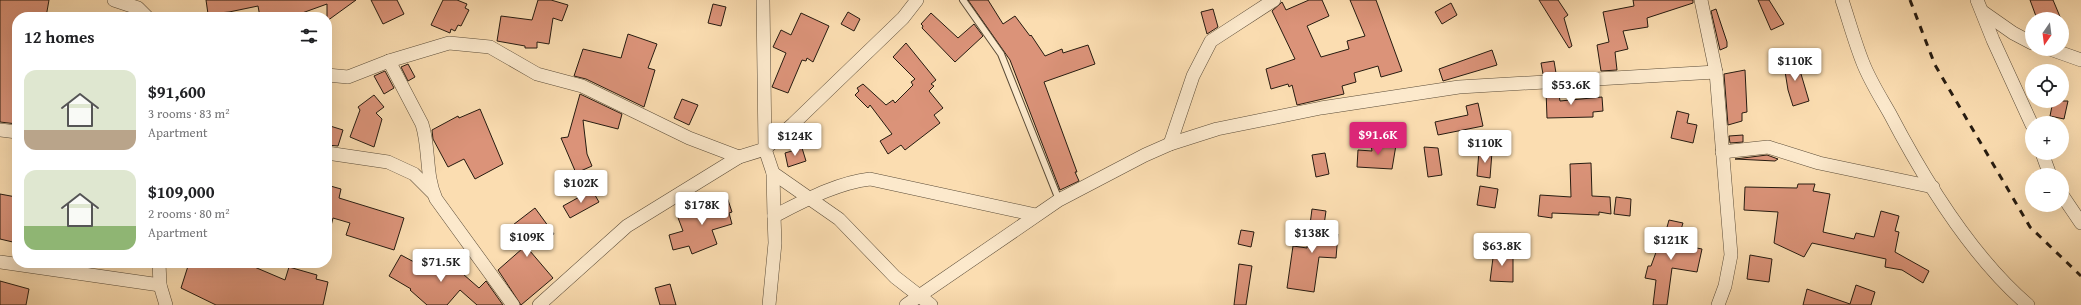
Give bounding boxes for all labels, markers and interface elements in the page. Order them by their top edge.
north arrow [2025,12,2069,56]
map controls [2025,12,2069,212]
text: 12 homes [24,24,95,49]
icon: filters [298,25,320,47]
pin: $110K [1767,48,1823,82]
text: $110K [1777,51,1813,70]
button: locate [2025,64,2069,108]
pin: $53.6K [1538,72,1604,106]
text: $53.6K [1552,75,1590,94]
text: $91,600 [148,79,206,104]
icon: home [56,86,104,134]
text: 3 rooms · 83 m² [148,104,230,123]
button: + [2025,116,2069,160]
pin: $91.6K [1345,122,1411,156]
text: Apartment [148,123,208,142]
pin: $124K [767,123,823,157]
text: $91.6K [1359,125,1397,144]
text: $124K [777,126,813,145]
pin: $110K [1457,130,1513,164]
text: $110K [1467,133,1503,152]
button: − [2025,168,2069,212]
pin: $102K [553,170,609,204]
text: $102K [563,173,599,192]
text: $109,000 [148,179,214,204]
icon: home [56,186,104,234]
pin: $178K [674,192,730,226]
text: $178K [684,195,720,214]
text: 2 rooms · 80 m² [148,204,230,223]
pin: $138K [1284,220,1340,254]
text: Apartment [148,223,208,242]
text: $138K [1294,223,1330,242]
pin: $109K [499,224,555,258]
text: $109K [509,227,545,246]
pin: $121K [1643,227,1699,261]
text: $121K [1653,230,1689,249]
pin: $63.8K [1469,233,1535,267]
text: $63.8K [1483,236,1521,255]
pin: $71.5K [408,249,474,283]
text: $71.5K [422,252,460,271]

